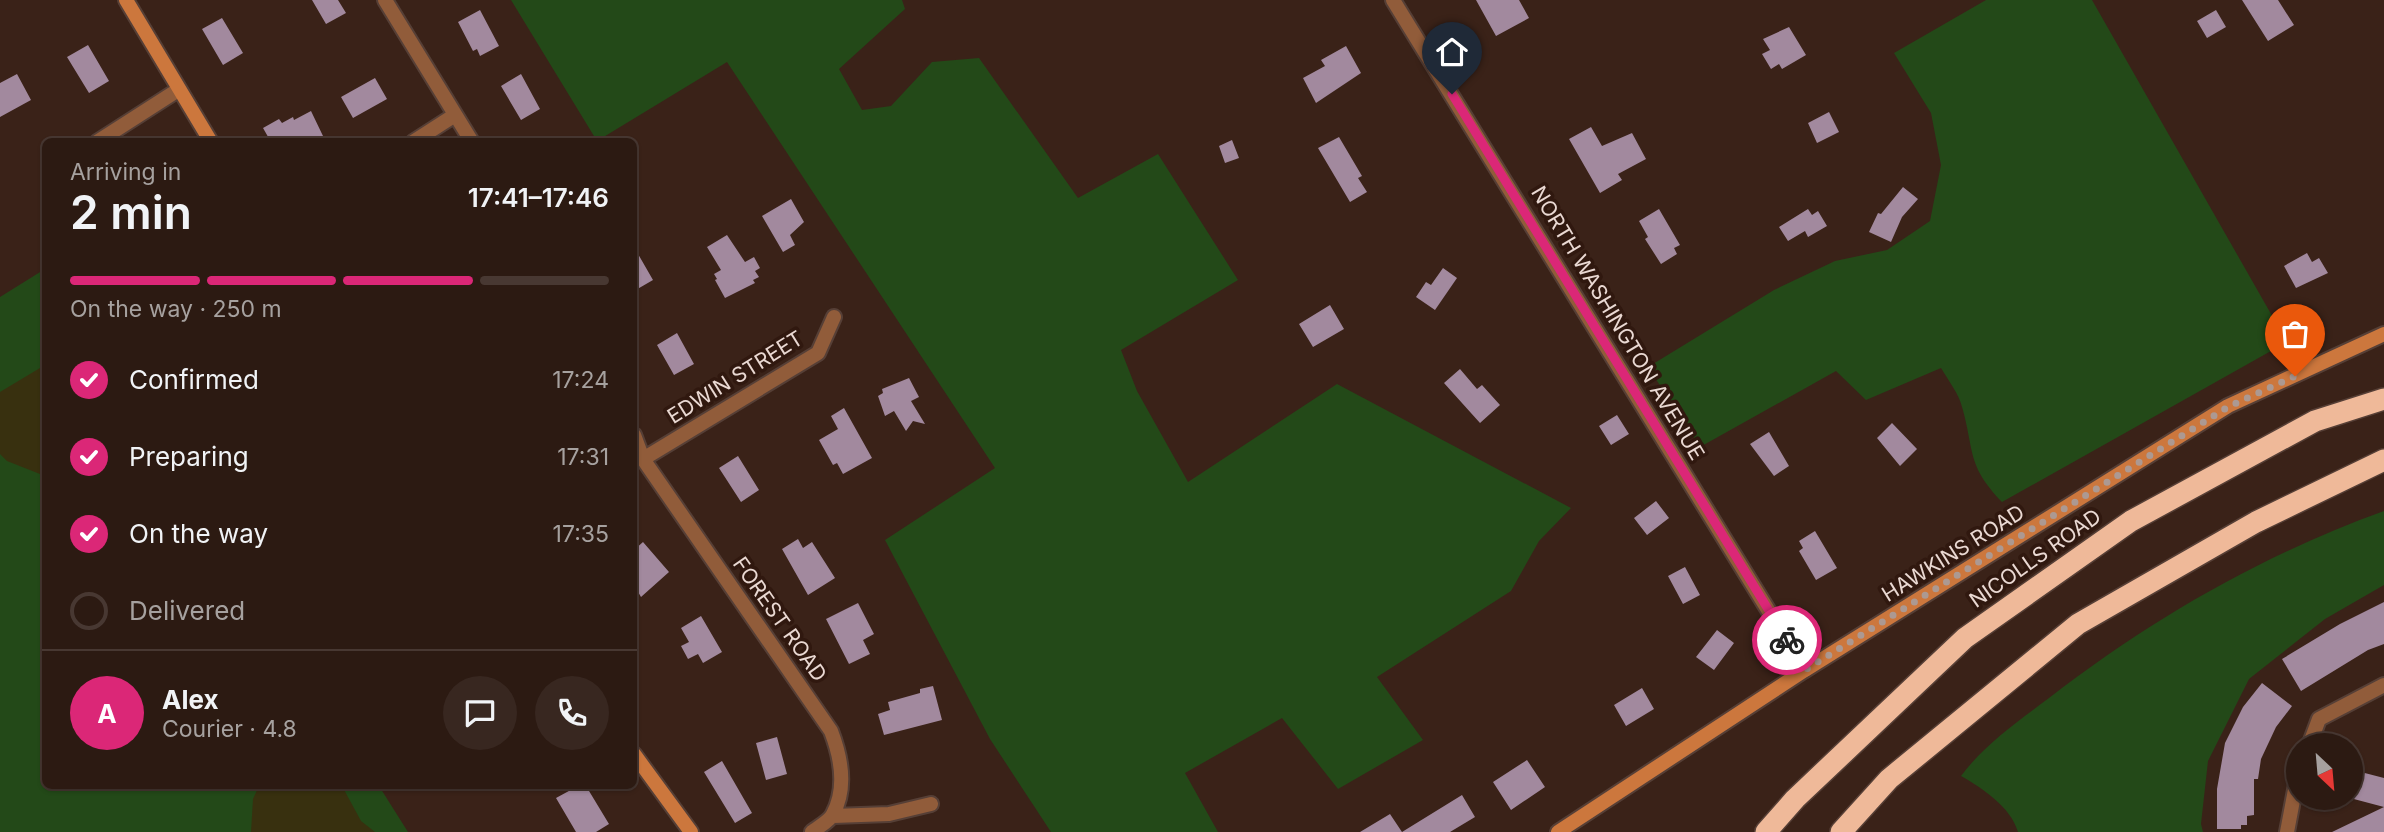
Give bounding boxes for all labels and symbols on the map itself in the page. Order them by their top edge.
pin [1422,22,1482,94]
street label: NORTH WASHINGTON AVENUE [1526,182,1710,464]
pin [2265,304,2325,376]
street label: EDWIN STREET [663,325,807,429]
street label: HAWKINS ROAD [1877,499,2029,607]
street label: NICOLLS ROAD [1965,503,2105,613]
street label: FOREST ROAD [728,552,832,686]
courier [1752,605,1822,675]
north arrow [2286,733,2362,810]

